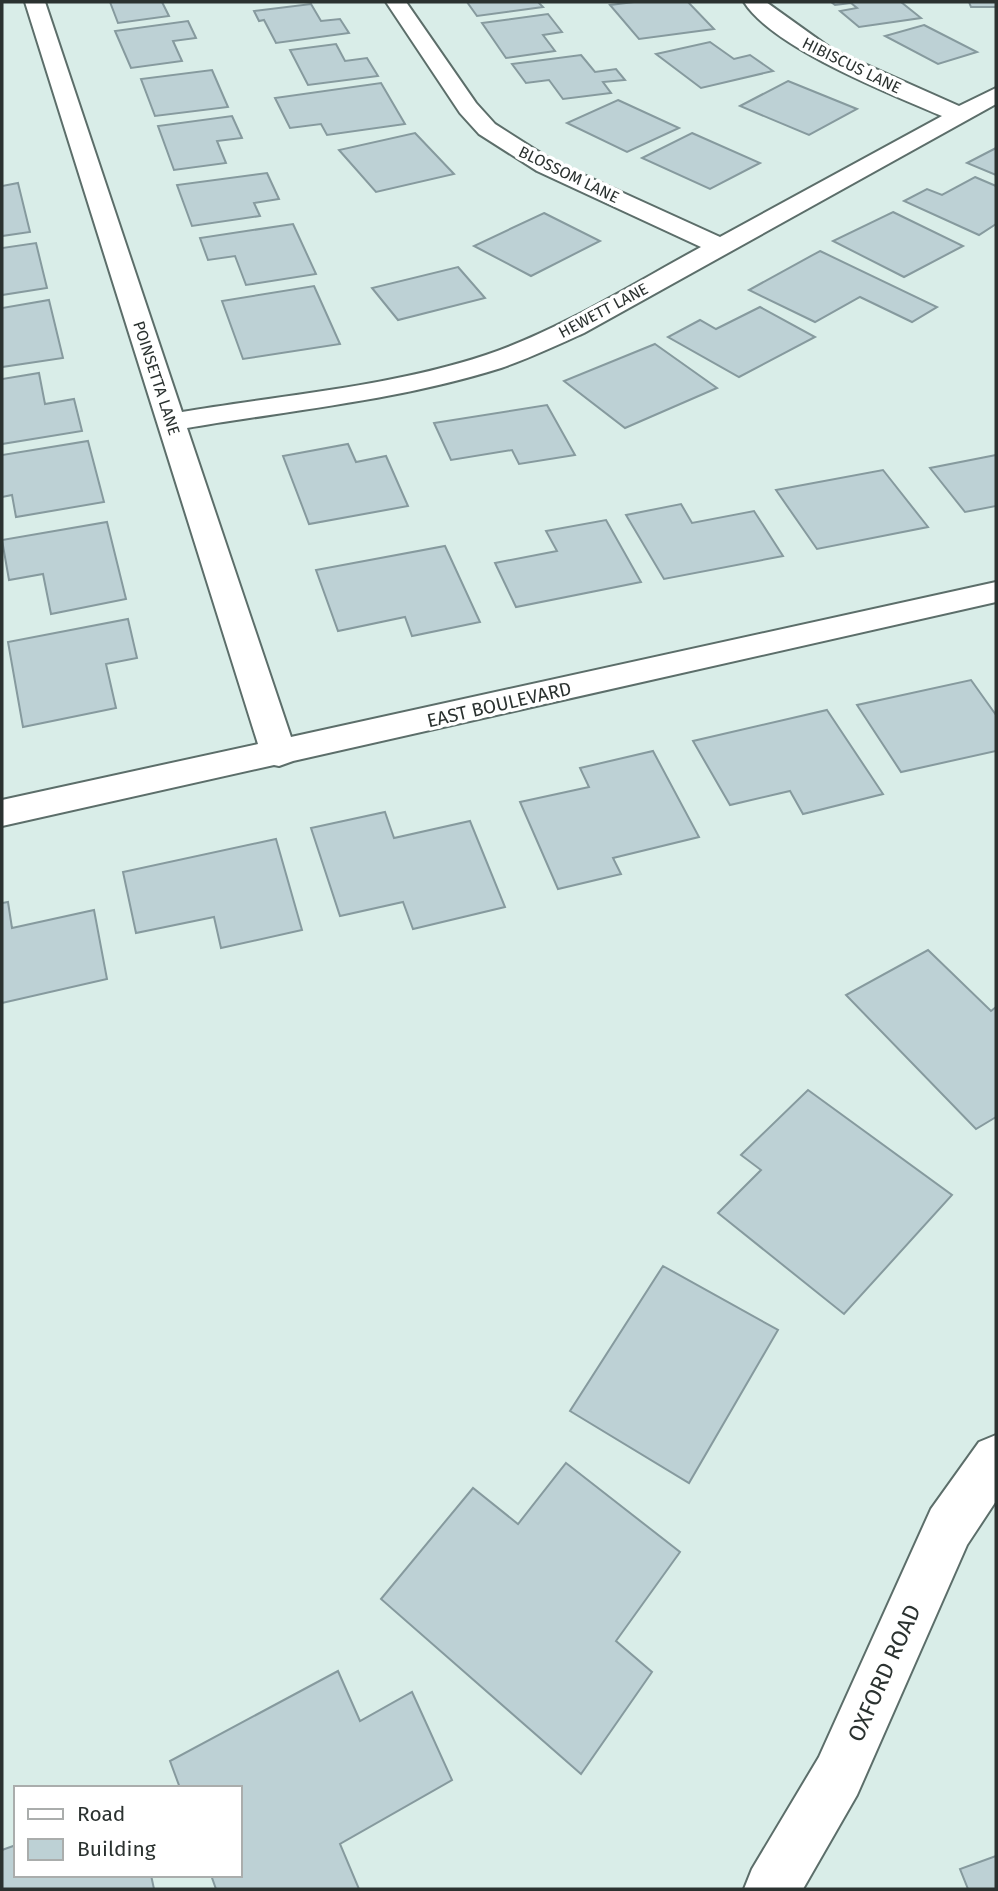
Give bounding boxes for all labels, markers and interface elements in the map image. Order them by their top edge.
street label: HIBISCUS LANE [799,33,904,98]
street label: BLOSSOM LANE [515,142,622,207]
street label: HEWETT LANE [555,279,651,342]
street label: POINSETTA LANE [129,319,184,438]
street label: EAST BOULEVARD [425,677,574,732]
street label: OXFORD ROAD [841,1600,927,1746]
legend [14,1786,242,1877]
text: Road [77,1801,125,1827]
text: Building [77,1836,156,1862]

